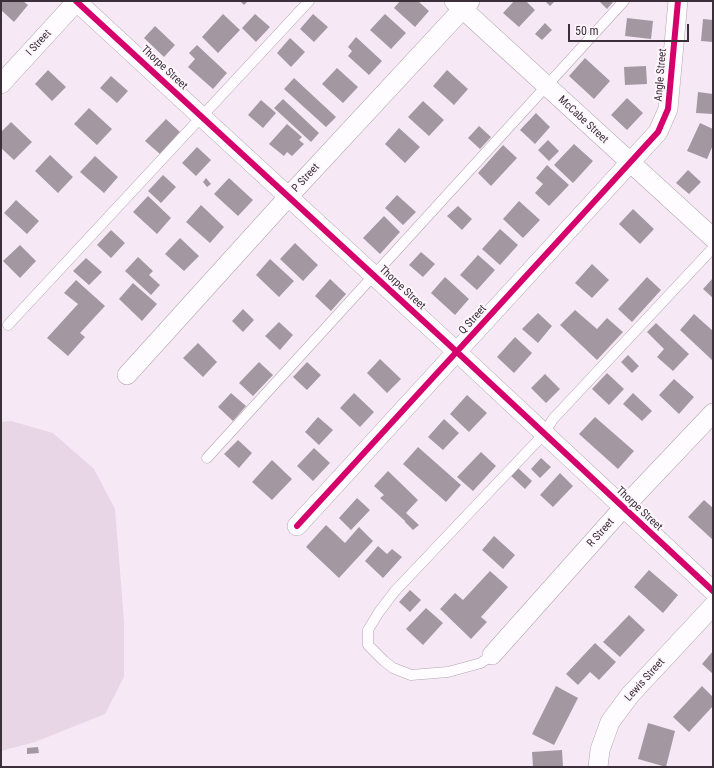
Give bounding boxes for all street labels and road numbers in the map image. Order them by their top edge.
street label: I Street [24,27,54,59]
street label: Thorpe Street [138,43,190,93]
street label: Angle Street [652,48,670,102]
street label: McCabe Street [555,93,611,147]
street label: P Street [289,161,323,195]
street label: Thorpe Street [376,263,428,313]
street label: Q Street [456,303,490,337]
street label: Thorpe Street [613,484,665,534]
street label: R Street [585,516,617,550]
street label: Lewis Street [622,656,668,704]

